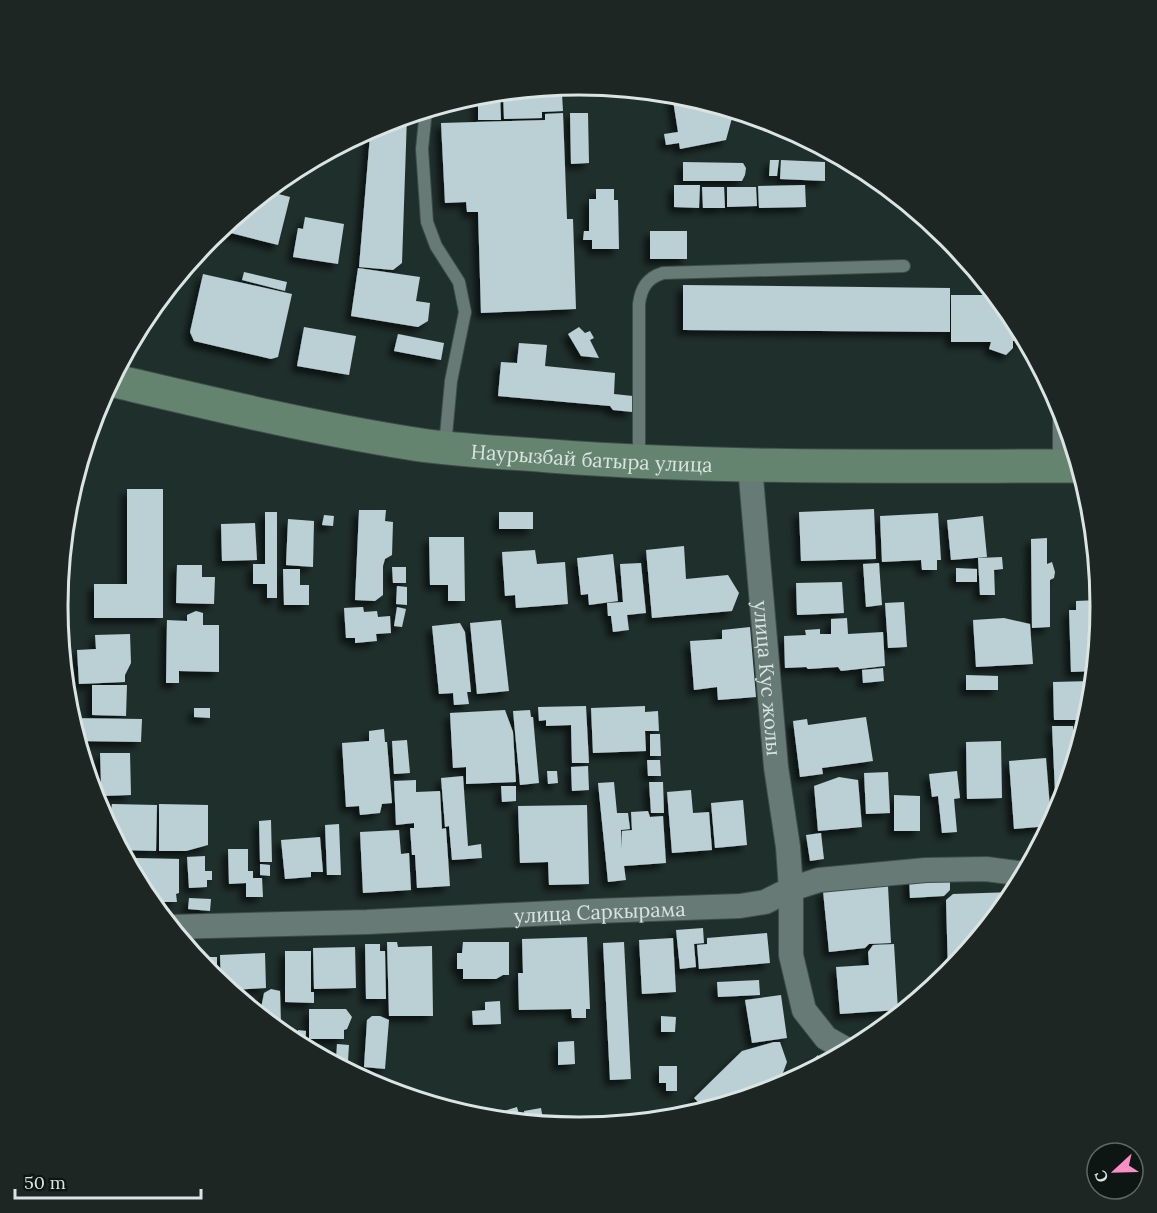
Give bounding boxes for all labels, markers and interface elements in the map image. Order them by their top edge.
street label: Наурызбай батыра улица [470,438,713,477]
street label: улица Кус жолы [749,599,788,757]
street label: улица Саркырама [513,895,686,927]
north arrow [1085,1141,1145,1201]
scale bar [15,1162,201,1200]
text: С [1090,1168,1112,1185]
text: 50 m [24,1171,66,1194]

